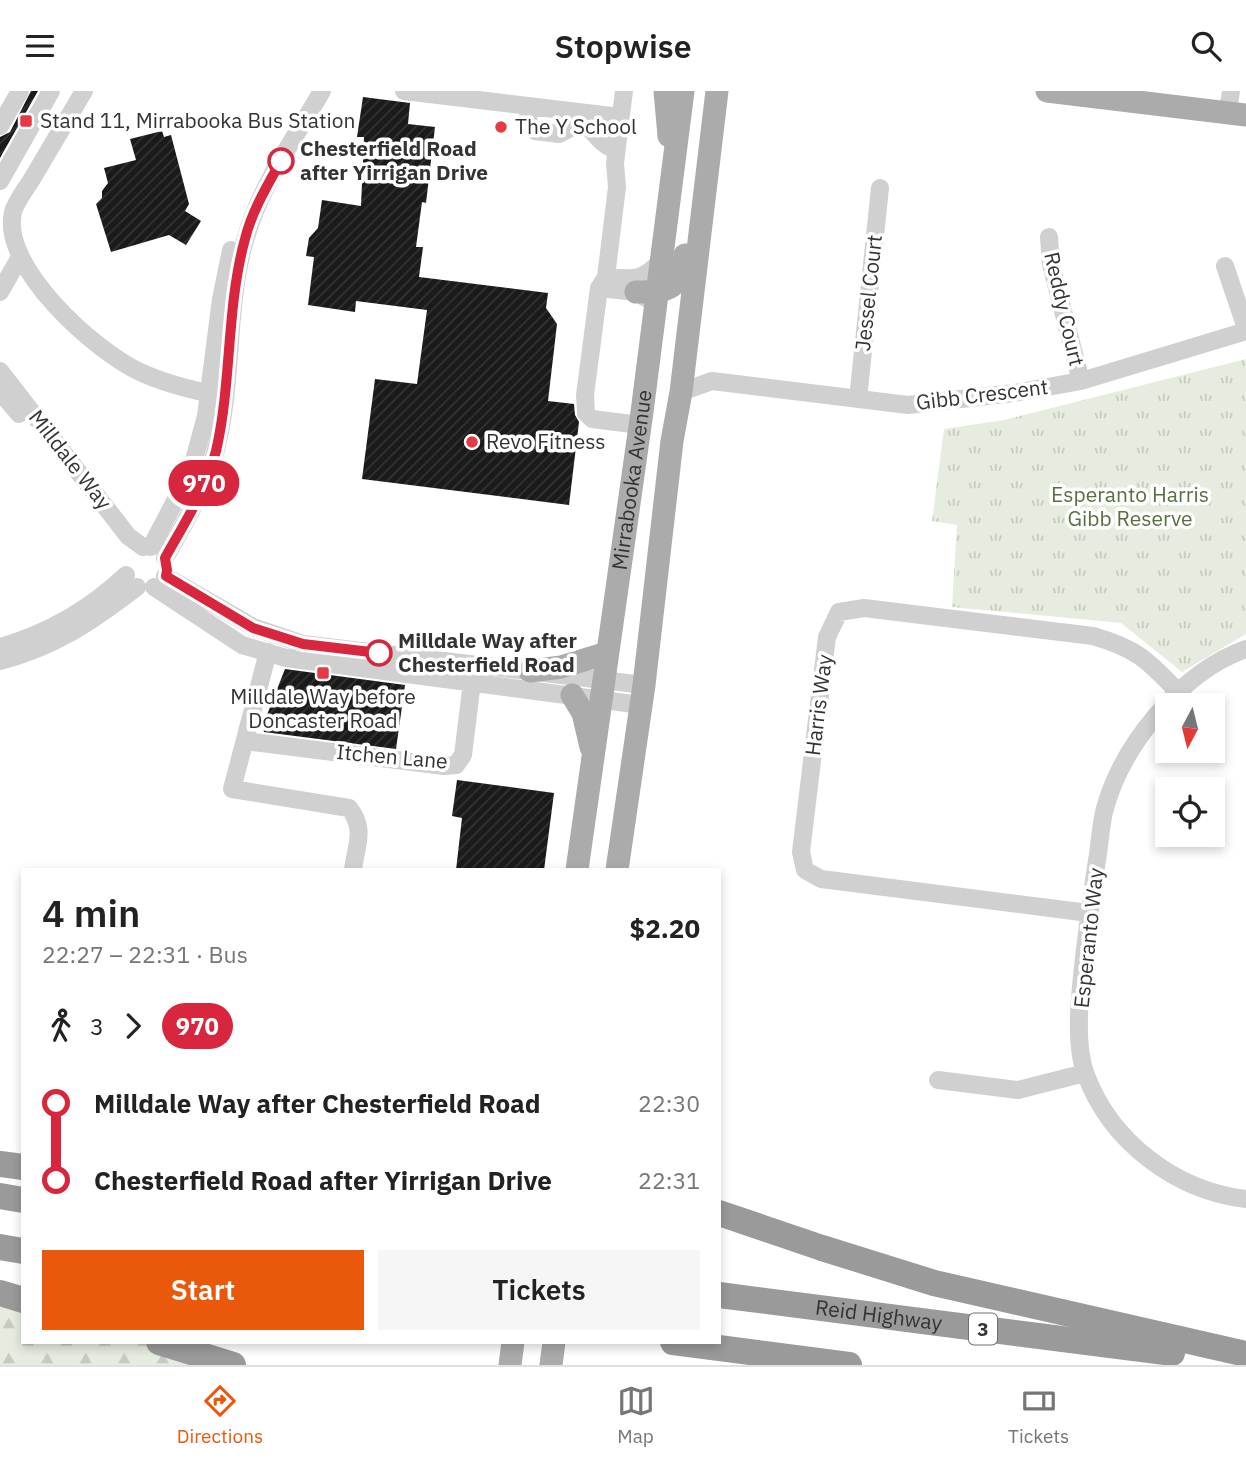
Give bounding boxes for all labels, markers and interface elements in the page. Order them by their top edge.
text: Stopwise [554,25,692,67]
icon: menu [21,27,59,65]
icon: search [1187,27,1225,65]
place label: Stand 11, Mirrabooka Bus Station [40,106,355,134]
place label: The Y School [515,112,637,140]
marker: Stand 11, Mirrabooka Bus Station [18,113,34,129]
marker: The Y School [493,119,509,135]
place label: Chesterfield Road after Yirrigan Drive [300,134,488,186]
marker: Chesterfield Road after Yirrigan Drive [268,148,294,174]
street label: Jessel Court [848,233,888,352]
street label: Reddy Court [1038,249,1092,369]
street label: Gibb Crescent [914,372,1050,416]
street label: Mirrabooka Avenue [605,388,658,572]
street label: Milldale Way [23,404,119,515]
place label: Revo Fitness [486,427,606,455]
marker: Revo Fitness [464,434,480,450]
line badge: 970 [164,460,244,506]
text: 970 [182,467,226,499]
park label: Esperanto Harris Gibb Reserve [1051,480,1209,532]
place label: Milldale Way after Chesterfield Road [398,626,578,678]
marker: Milldale Way after Chesterfield Road [366,640,392,666]
street label: Harris Way [798,652,838,757]
marker: Milldale Way before Doncaster Road [315,665,331,681]
place label: Milldale Way before Doncaster Road [230,682,416,734]
north arrow [1155,693,1225,763]
map controls [1155,693,1225,847]
street label: Itchen Lane [335,737,449,775]
button: locate [1155,777,1225,847]
street label: Esperanto Way [1067,866,1109,1009]
text: 4 min [42,888,140,937]
text: $2.20 [630,911,700,945]
text: 22:27 – 22:31 · Bus [42,939,248,969]
icon: walk [42,1007,80,1045]
icon: forward [114,1007,152,1045]
text: 970 [176,1010,219,1042]
text: 3 [90,1011,104,1041]
text: Milldale Way after Chesterfield Road [94,1086,541,1120]
text: 22:30 [638,1088,700,1118]
text: Chesterfield Road after Yirrigan Drive [94,1163,552,1197]
text: 22:31 [638,1165,700,1195]
button: Start [42,1250,364,1330]
button: Tickets [378,1250,700,1330]
street label: Reid Highway [814,1292,944,1337]
road number: 3 [969,1313,997,1345]
tab: Directions [177,1382,263,1448]
tab: Map [617,1382,655,1448]
tab: Tickets [1008,1382,1069,1448]

